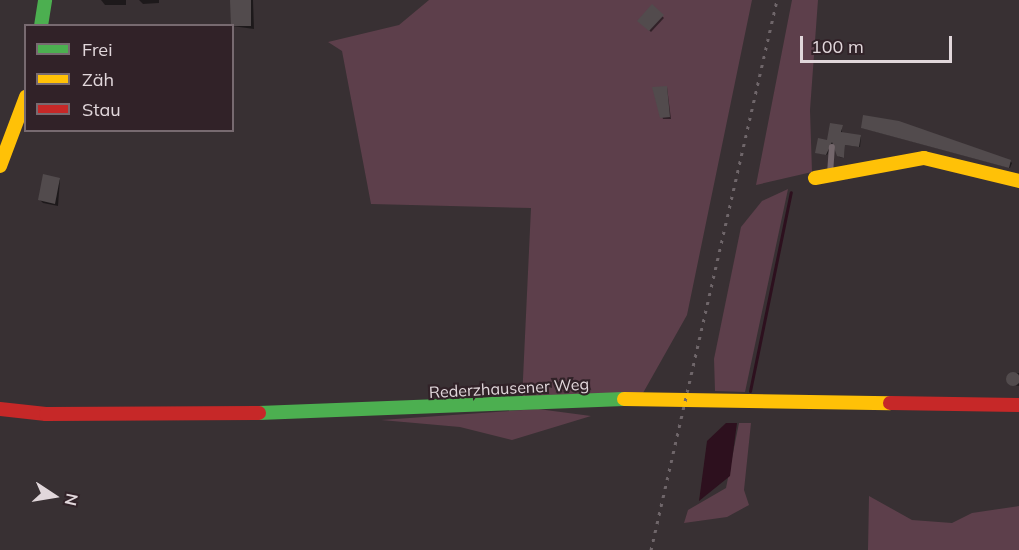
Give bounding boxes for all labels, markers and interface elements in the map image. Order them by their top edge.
legend [24,24,234,132]
scale bar [803,24,954,62]
text: 100 m [811,35,864,58]
text: Frei [82,38,112,61]
text: Zäh [82,68,114,91]
text: Stau [82,98,121,121]
street label: Rederzhausener Weg [429,374,589,402]
north arrow [24,466,84,526]
text: N [61,492,83,508]

